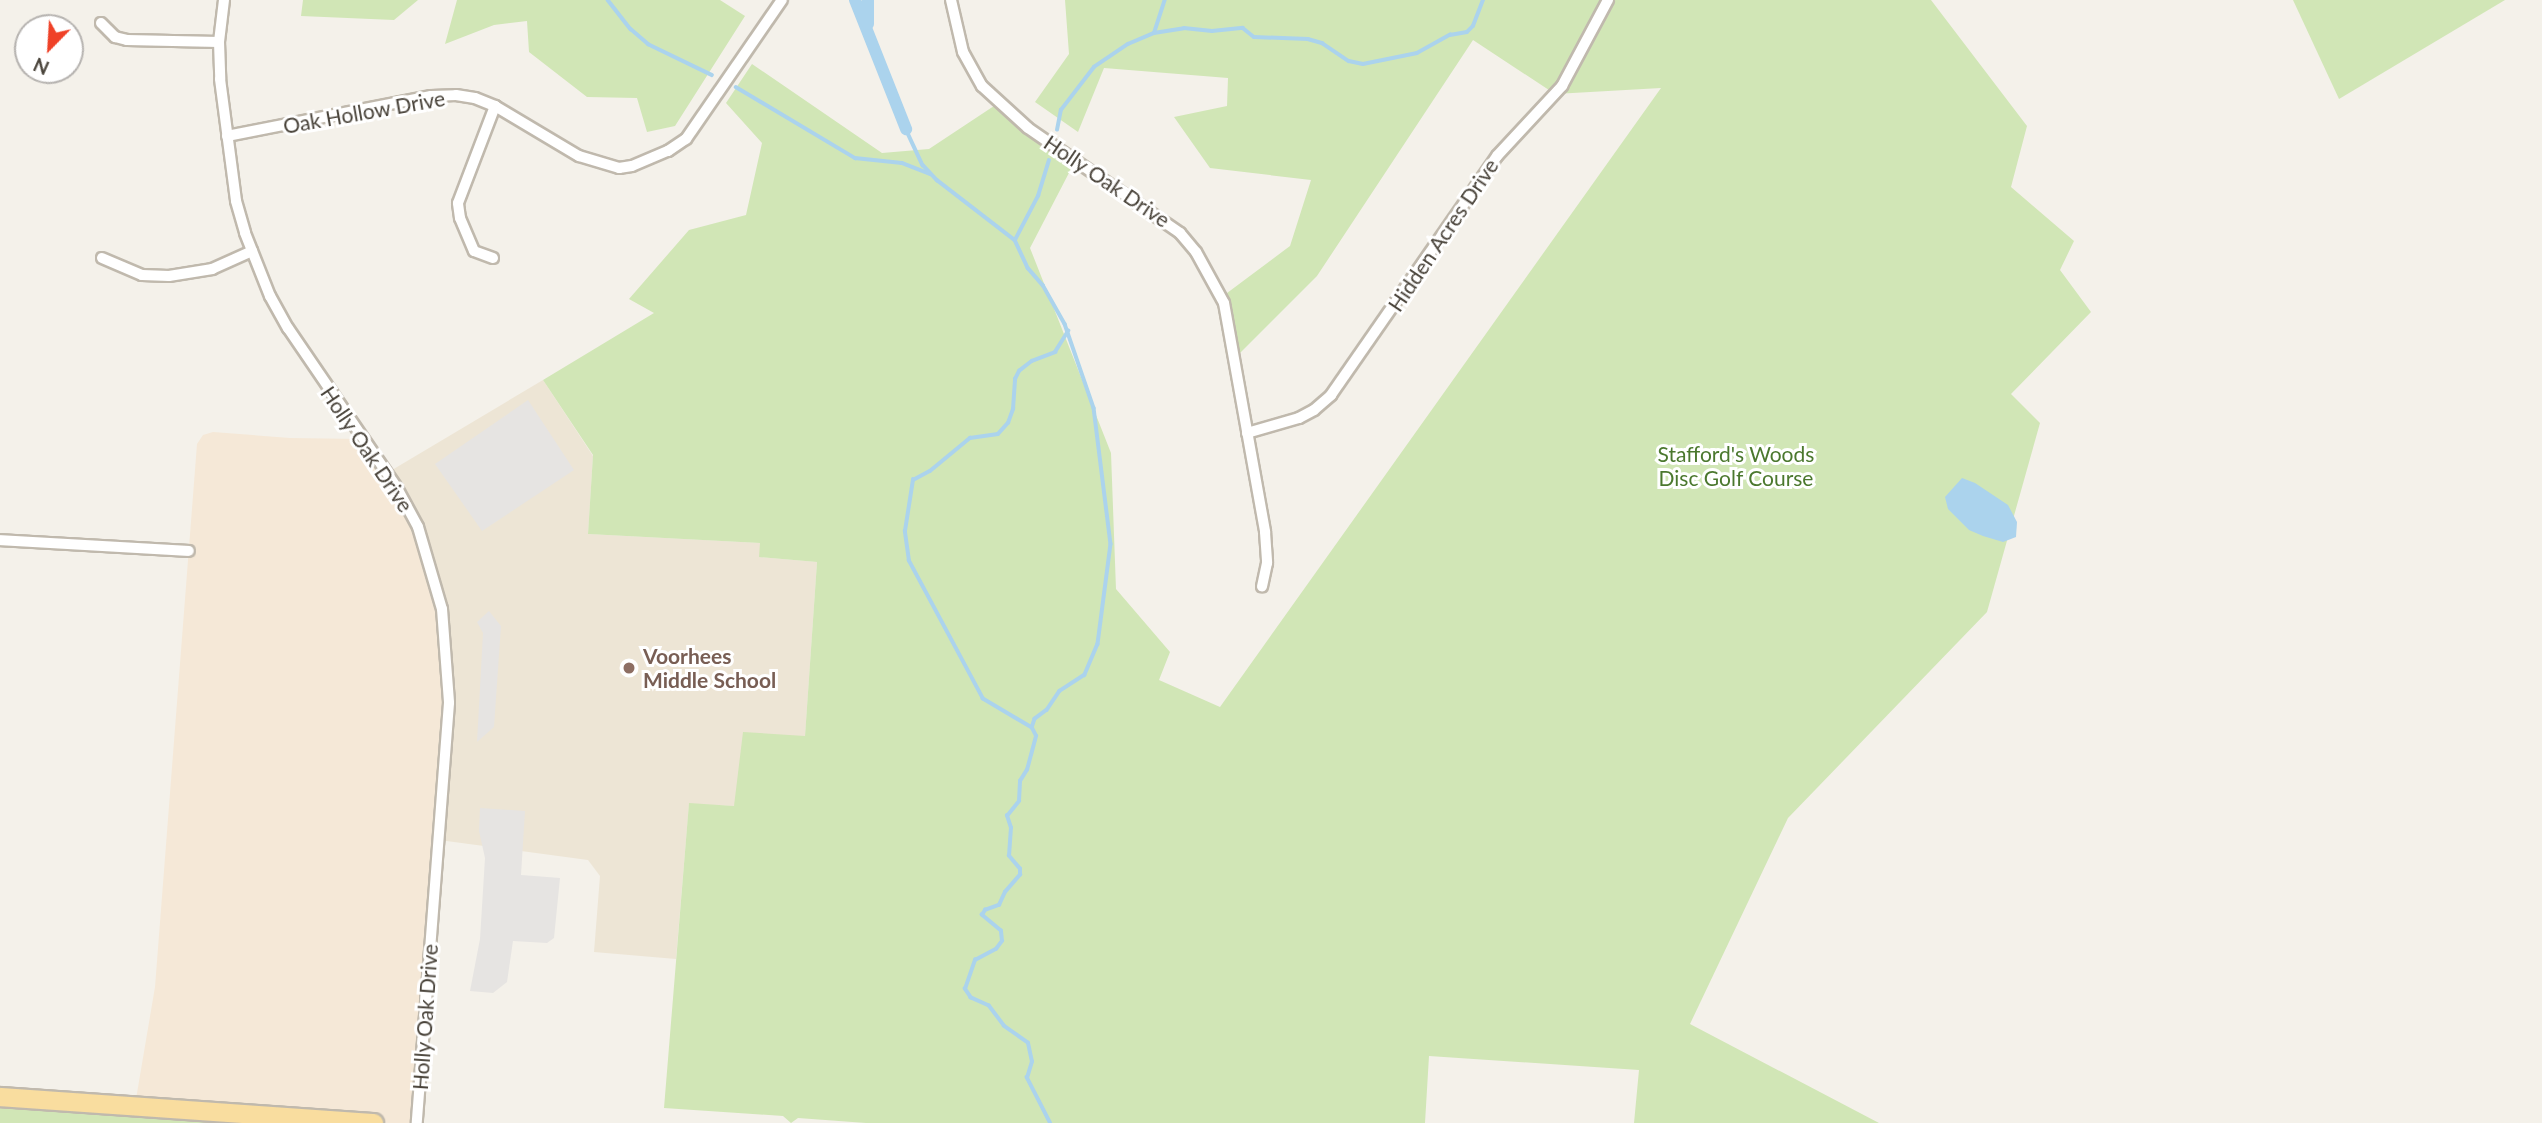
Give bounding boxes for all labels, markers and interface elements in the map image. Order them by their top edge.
north arrow [14,14,84,84]
text: N [30,53,52,80]
street label: Oak Hollow Drive [281,85,447,139]
street label: Holly Oak Drive [1039,130,1175,232]
street label: Hidden Acres Drive [1382,154,1504,316]
street label: Holly Oak Drive [316,381,418,517]
park label: Stafford's Woods Disc Golf Course [1657,441,1815,491]
place label: Voorhees Middle School [643,643,776,693]
marker: Voorhees Middle School [621,660,637,676]
street label: Holly Oak Drive [407,943,443,1091]

